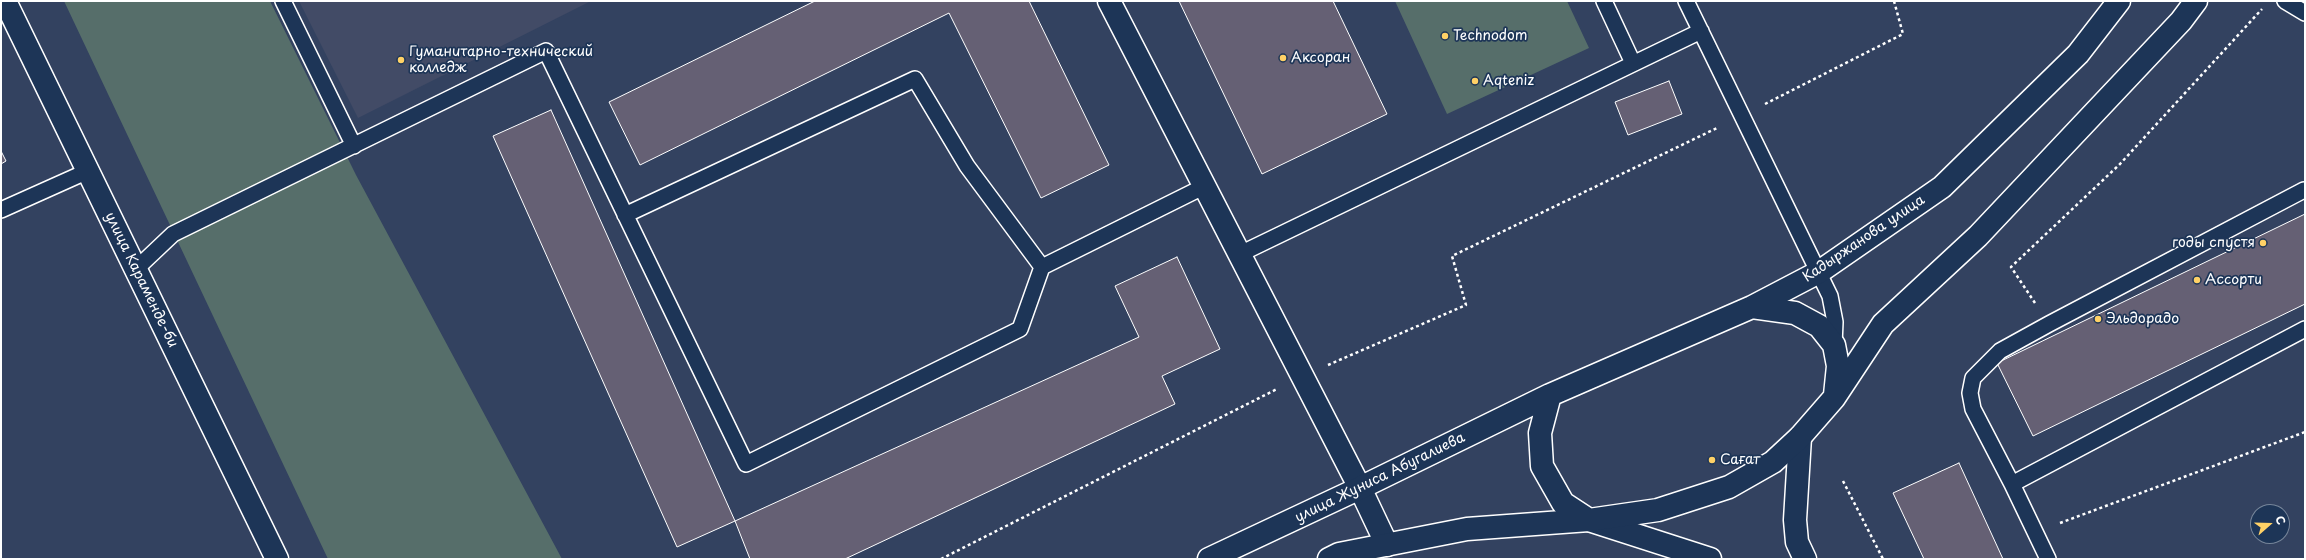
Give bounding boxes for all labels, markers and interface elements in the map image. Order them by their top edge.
place label: Technodom [1453,28,1527,44]
marker: Technodom [1440,31,1450,41]
place label: Гуманитарно-технический колледж [409,44,593,76]
place label: Аксоран [1291,50,1350,66]
marker: Аксоран [1278,53,1288,63]
marker: Гуманитарно-технический колледж [396,55,406,65]
place label: Aqteniz [1483,73,1534,89]
marker: Aqteniz [1470,76,1480,86]
street label: Кадыржанова улица [1800,192,1928,286]
street label: улица Караменде-би [101,210,181,350]
place label: годы спустя [2172,235,2255,251]
marker: годы спустя [2258,238,2268,248]
place label: Ассорти [2205,272,2262,288]
marker: Ассорти [2192,275,2202,285]
place label: Эльдорадо [2106,311,2179,327]
marker: Эльдорадо [2093,314,2103,324]
street label: улица Жуниса Абугалиева [1292,429,1468,527]
place label: Сағат [1720,452,1760,468]
marker: Сағат [1707,455,1717,465]
north arrow [2250,504,2290,544]
text: С [2271,513,2290,527]

